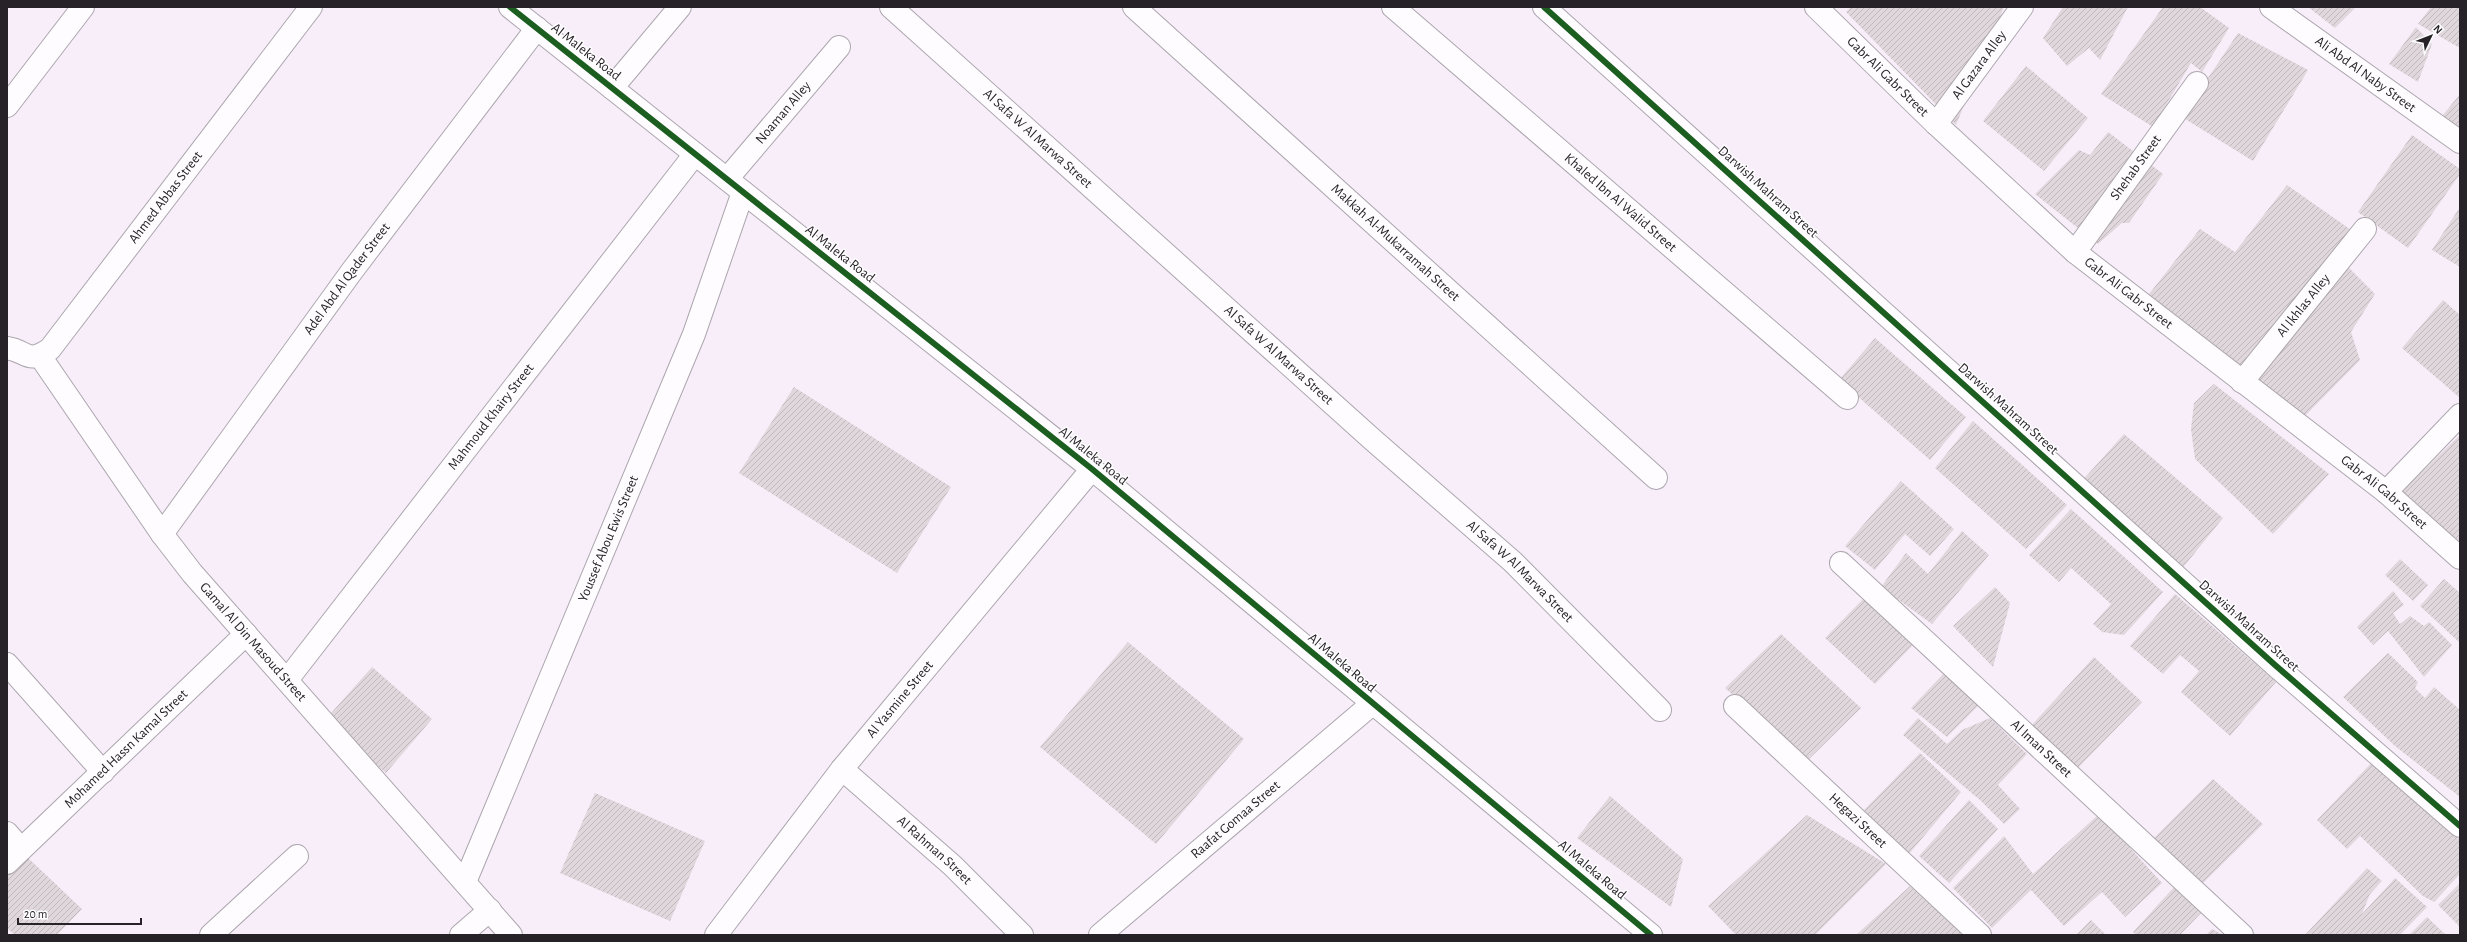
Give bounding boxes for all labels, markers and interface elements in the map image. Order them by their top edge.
north arrow [2411,16,2451,56]
street label: Al Maleka Road [549,21,623,83]
text: N [2431,23,2445,36]
street label: Al Gazara Alley [1949,28,2009,102]
street label: Gabr Ali Gabr Street [1844,34,1931,120]
street label: Ali Abd Al Naby Street [2312,34,2419,115]
street label: Noaman Alley [753,79,814,147]
street label: Al Safa W Al Marwa Street [980,86,1095,191]
street label: Shehab Street [2108,132,2164,203]
street label: Darwish Mahram Street [1715,144,1821,241]
street label: Ahmed Abbas Street [126,148,206,246]
street label: Khaled Ibn Al Walid Street [1562,151,1679,255]
street label: Makkah Al-Mukarramah Street [1329,182,1463,304]
street label: Adel Abd Al Qader Street [301,220,393,338]
street label: Al Maleka Road [803,223,877,285]
street label: Gabr Ali Gabr Street [2082,255,2176,332]
street label: Al Ikhlas Alley [2274,272,2333,340]
street label: Al Safa W Al Marwa Street [1221,303,1336,408]
street label: Mahmoud Khairy Street [446,361,537,473]
street label: Darwish Mahram Street [1955,361,2061,458]
street label: Al Maleka Road [1056,424,1130,488]
street label: Gabr Ali Gabr Street [2338,453,2430,532]
street label: Youssef Abou Ewis Street [576,473,641,604]
street label: Al Safa W Al Marwa Street [1464,518,1576,625]
street label: Darwish Mahram Street [2196,578,2302,675]
street label: Gamal Al Din Masoud Street [197,580,309,704]
street label: Al Maleka Road [1305,631,1379,695]
street label: Al Yasmine Street [864,658,936,741]
street label: Mohamed Hassn Kamal Street [62,687,191,811]
street label: Al Iman Street [2008,717,2075,781]
street label: Raafat Gomaa Street [1188,778,1283,861]
street label: Hegazi Street [1826,791,1890,851]
street label: Al Rahman Street [894,813,975,888]
street label: Al Maleka Road [1555,838,1629,902]
scale bar [18,900,141,926]
text: 20 m [24,908,47,920]

